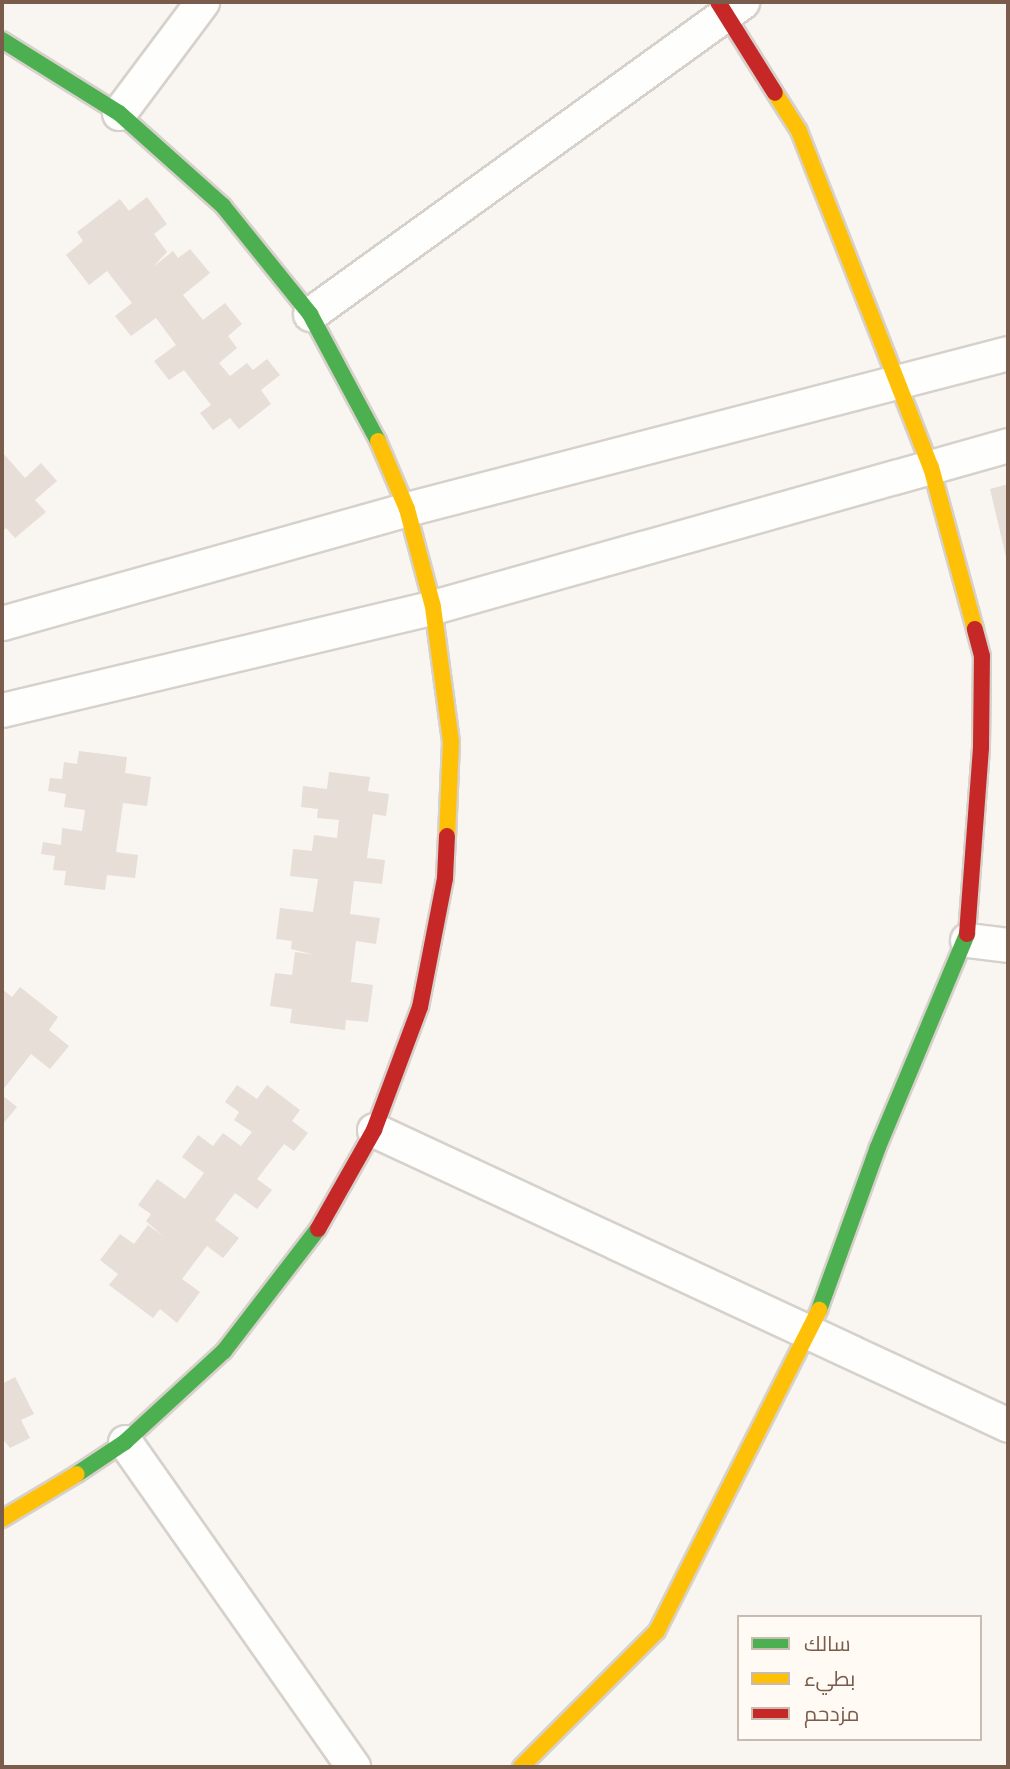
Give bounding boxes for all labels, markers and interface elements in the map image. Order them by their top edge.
legend [737,1615,982,1741]
text: سالك [804,1629,851,1659]
text: بطيء [804,1664,855,1694]
text: مزدحم [804,1699,859,1729]

